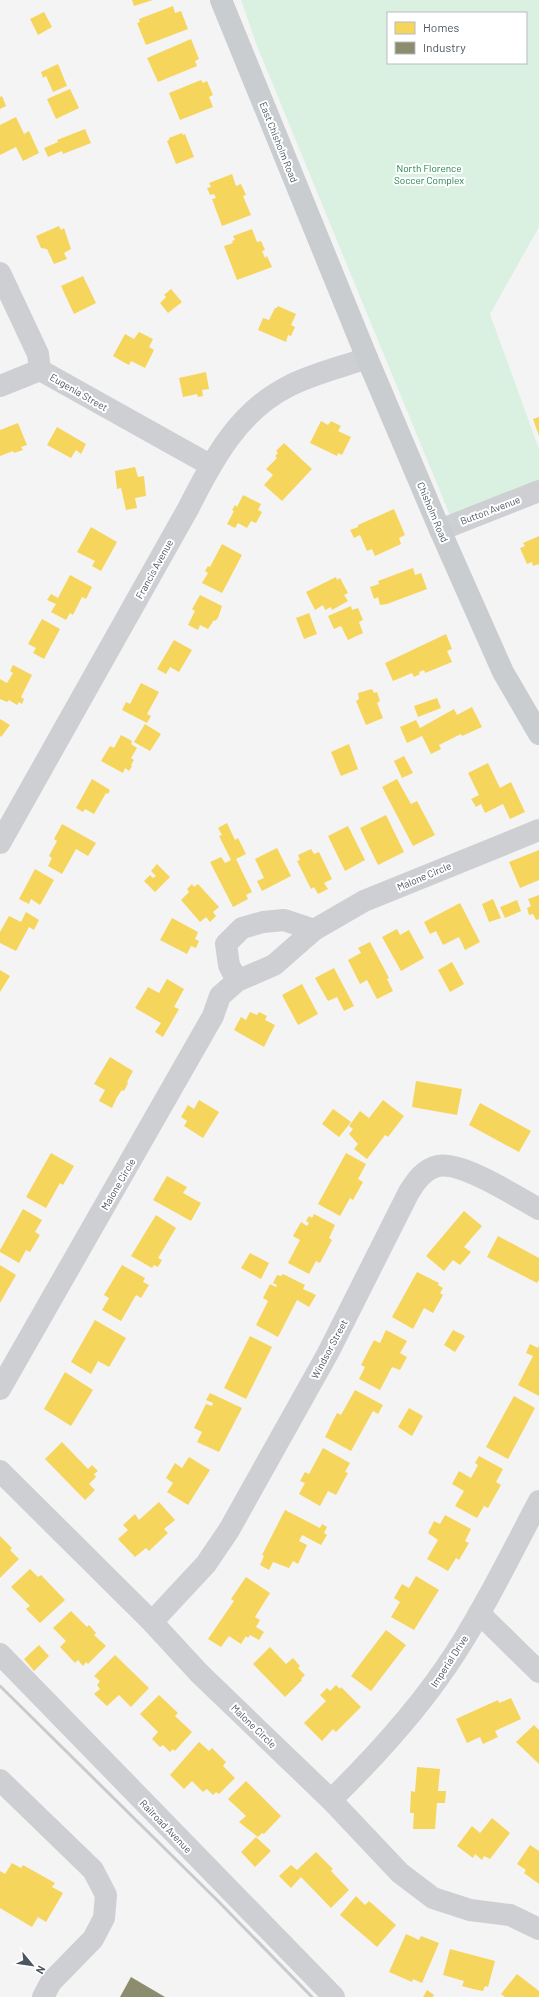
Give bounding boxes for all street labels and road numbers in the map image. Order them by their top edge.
street label: East Chisholm Road [257,100,301,184]
street label: Eugenia Street [48,371,110,413]
street label: Chisholm Road [415,480,451,544]
street label: Button Avenue [458,493,522,527]
street label: Francis Avenue [133,537,175,601]
street label: Malone Circle [395,859,453,893]
street label: Malone Circle [98,1156,138,1212]
street label: Windsor Street [308,1317,350,1381]
street label: Imperial Drive [428,1633,470,1689]
street label: Malone Circle [229,1702,279,1750]
street label: Railroad Avenue [138,1797,194,1855]

